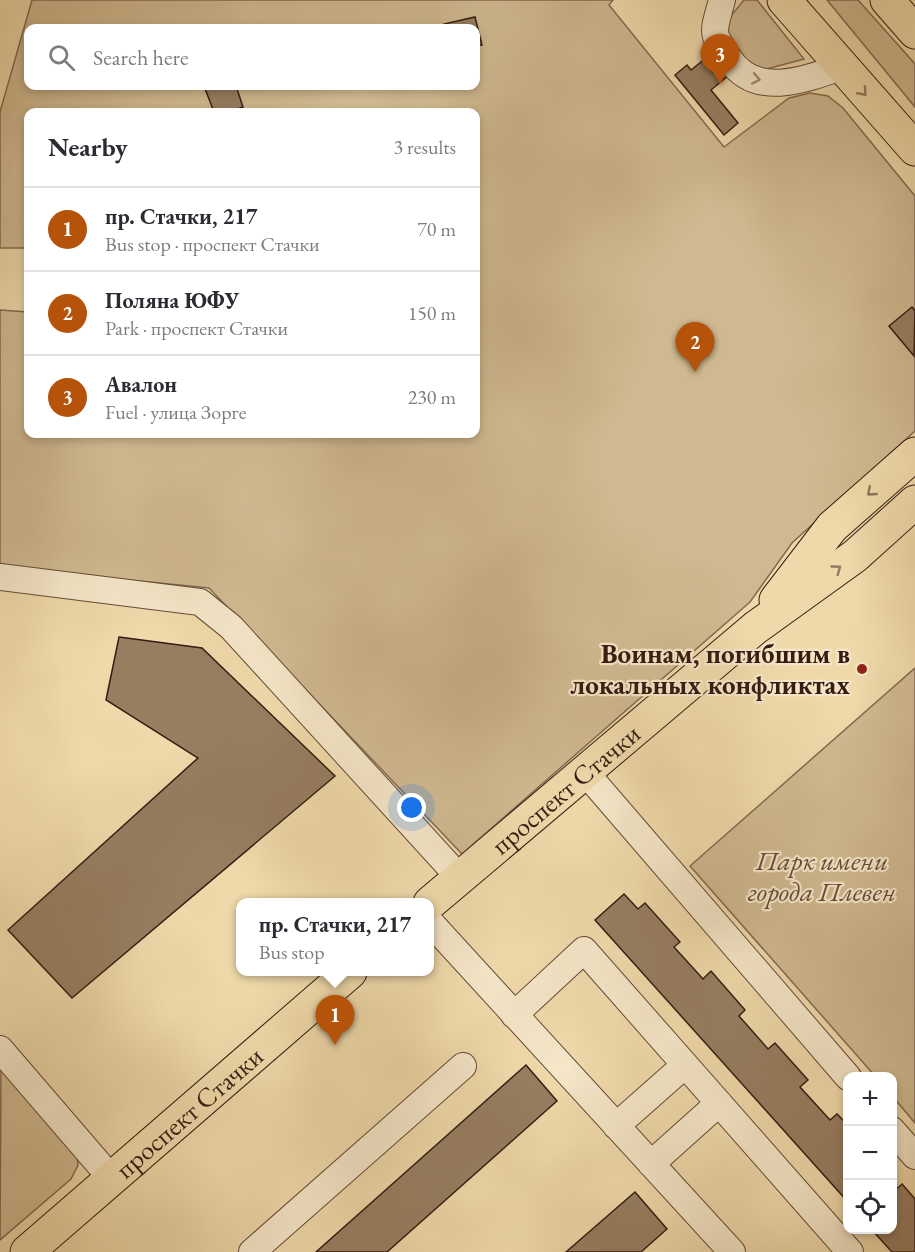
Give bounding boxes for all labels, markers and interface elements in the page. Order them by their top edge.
search box [24,24,480,90]
pin: 3 [700,34,740,84]
icon: search [45,41,78,74]
text: Search here [93,43,188,72]
one-way arrow [751,72,761,85]
one-way arrow [856,85,867,96]
text: Nearby [48,130,128,164]
text: 3 results [393,134,456,160]
text: пр. Стачки, 217 [105,202,258,231]
text: 1 [62,216,73,242]
text: 70 m [417,216,456,242]
text: Bus stop · проспект Стачки [105,231,320,257]
text: Поляна ЮФУ [105,286,239,315]
text: 2 [62,300,73,326]
text: 150 m [408,300,456,326]
text: Park · проспект Стачки [105,315,288,341]
pin: 2 [676,322,714,372]
text: Авалон [105,370,177,399]
text: 3 [62,384,73,410]
text: 230 m [408,384,456,410]
text: Fuel · улица Зорге [105,399,246,425]
one-way arrow [867,485,878,496]
one-way arrow [830,565,841,576]
place label: Воинам, погибшим в локальных конфликтах [570,636,850,702]
marker: Воинам, погибшим в локальных конфликтах [855,662,869,676]
street label: проспект Стачки [483,716,647,862]
your location [397,793,426,822]
park label: Парк имени города Плевен [747,843,896,909]
popup [236,898,434,976]
text: пр. Стачки, 217 [259,910,411,939]
text: Bus stop [259,939,325,965]
pin: 1 [316,996,354,1045]
street label: проспект Стачки [107,1038,270,1186]
map controls [843,1072,897,1234]
button: + [843,1072,897,1126]
button: − [843,1126,897,1180]
button: locate [843,1180,897,1234]

